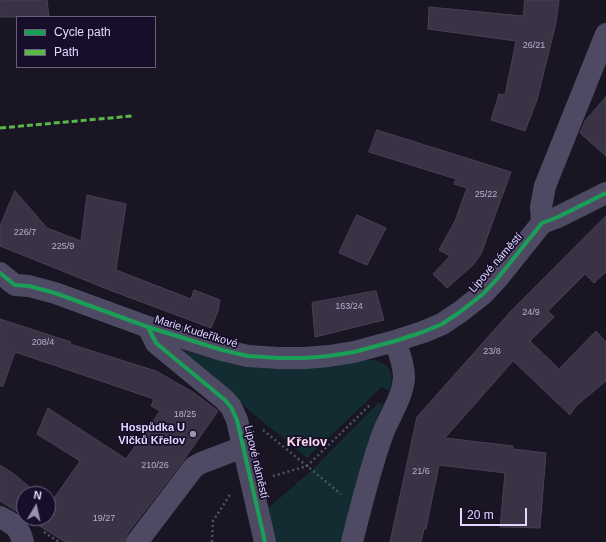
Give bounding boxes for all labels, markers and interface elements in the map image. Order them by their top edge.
legend [16,16,156,68]
text: Cycle path [54,25,111,39]
house number: 26/21 [523,41,545,51]
text: Path [54,45,79,59]
house number: 25/22 [475,190,497,200]
house number: 226/7 [14,228,36,238]
street label: Lipové náměstí [467,231,525,295]
house number: 225/9 [52,242,74,252]
house number: 163/24 [335,302,363,312]
house number: 24/9 [522,308,540,318]
street label: Marie Kudeříkové [153,313,239,351]
house number: 208/4 [32,338,54,348]
house number: 23/8 [483,347,501,357]
house number: 18/25 [174,410,196,420]
place label: Hospůdka U Vlčků Křelov [118,421,185,447]
street label: Lipové náměstí [241,424,271,500]
marker: Hospůdka U Vlčků Křelov [188,429,198,439]
district label: Křelov [287,434,327,450]
house number: 210/26 [141,461,169,471]
house number: 21/6 [412,467,430,477]
north arrow [16,486,56,526]
text: N [33,489,43,502]
scale bar [462,500,529,526]
text: 20 m [467,508,494,522]
house number: 19/27 [93,514,115,524]

